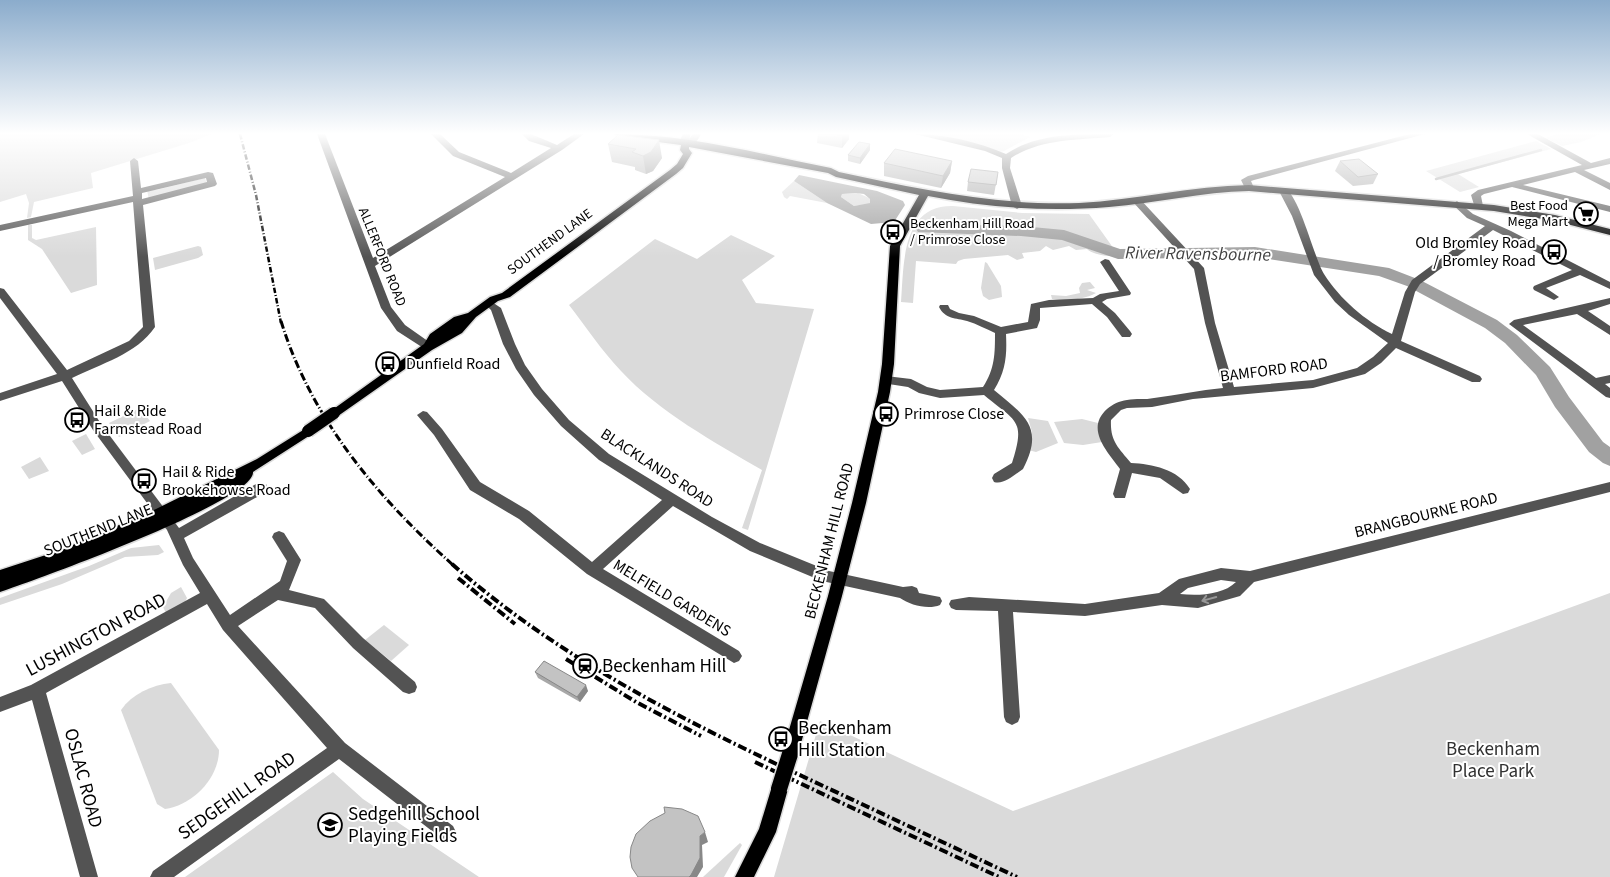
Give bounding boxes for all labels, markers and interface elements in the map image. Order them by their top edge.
place label: Best Food Mega Mart [1508,196,1568,232]
supermarket icon: Best Food Mega Mart [1573,201,1599,227]
street label: ALLERFORD ROAD [353,204,411,310]
street label: SOUTHEND LANE [503,204,597,280]
place label: Beckenham Hill Road / Primrose Close [910,214,1034,250]
bus stop icon: Beckenham Hill Road / Primrose Close [880,219,906,245]
place label: Old Bromley Road / Bromley Road [1415,232,1536,272]
bus stop icon: Old Bromley Road / Bromley Road [1541,239,1567,265]
water label: River Ravensbourne [1125,240,1272,268]
bus stop icon: Dunfield Road [375,351,401,377]
street label: BAMFORD ROAD [1219,352,1329,388]
place label: Dunfield Road [406,353,500,375]
place label: Hail & Ride Farmstead Road [94,400,202,440]
bus stop icon: Primrose Close [873,401,899,427]
place label: Primrose Close [904,403,1004,425]
bus stop icon: Hail & Ride Farmstead Road [64,407,90,433]
street label: BLACKLANDS ROAD [596,423,718,513]
street label: BECKENHAM HILL ROAD [799,460,859,622]
place label: Hail & Ride Brookehowse Road [162,461,291,501]
bus stop icon: Hail & Ride Brookehowse Road [131,468,157,494]
street label: BRANGBOURNE ROAD [1352,487,1500,543]
street label: SOUTHEND LANE [40,498,156,562]
street label: MELFIELD GARDENS [609,554,735,642]
street label: LUSHINGTON ROAD [21,587,171,683]
one-way arrow [1202,594,1218,604]
station icon: Beckenham Hill [572,653,598,679]
place label: Beckenham Hill [602,653,727,680]
place label: Beckenham Hill Station [798,715,892,764]
street label: OSLAC ROAD [57,725,109,831]
bus stop icon: Beckenham Hill Station [768,726,794,752]
park label: Beckenham Place Park [1446,736,1540,785]
street label: SEDGEHILL ROAD [173,745,301,847]
place label: Sedgehill School Playing Fields [348,801,480,850]
school or university icon: Sedgehill School Playing Fields [317,812,343,838]

